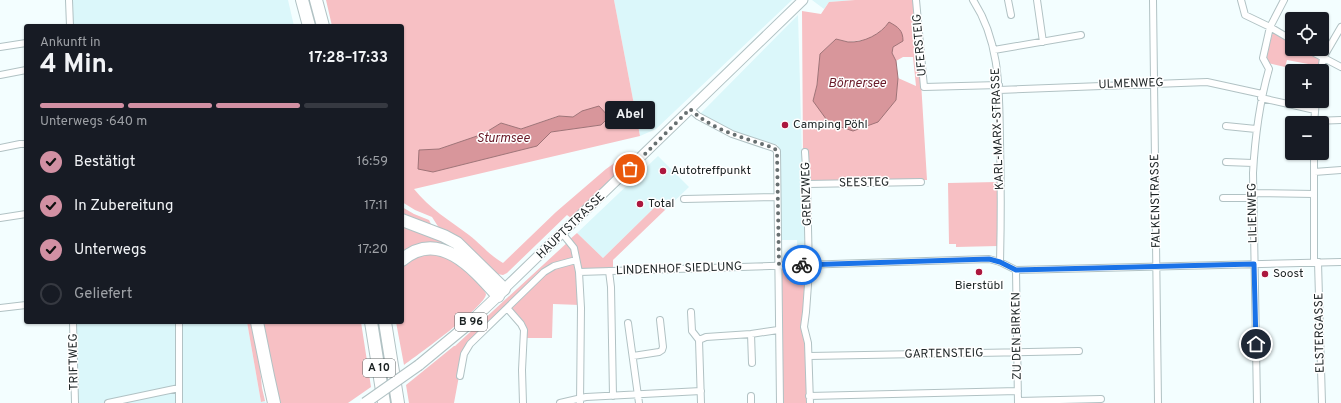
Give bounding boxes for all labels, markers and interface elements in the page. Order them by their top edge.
map controls [1285,12,1329,160]
button: locate [1285,12,1329,56]
street label: UFERSTEIG [909,13,931,77]
text: Ankunft in [40,35,101,51]
text: 4 Min. [40,49,114,82]
text: 17:28–17:33 [309,49,388,68]
button: + [1285,64,1329,108]
street label: KARL-MARX-STRASSE [988,68,1008,190]
street label: ULMENWEG [1098,75,1164,93]
water label: Börnersee [828,76,886,92]
callout: Abel [605,101,655,129]
text: Abel [616,107,644,123]
text: Unterwegs · 640 m [40,114,147,130]
button: − [1285,116,1329,160]
place label: Camping Pöhl [793,117,868,133]
marker: Camping Pöhl [780,120,790,130]
water label: Sturmsee [476,131,530,147]
icon: check [40,151,62,173]
pin [613,152,647,186]
text: Bestätigt [74,153,136,172]
text: 16:59 [357,154,388,170]
street label: FALKENSTRASSE [1147,154,1165,248]
icon: bag [619,158,641,180]
street label: GRENZWEG [798,162,816,226]
place label: Autotreffpunkt [671,163,751,179]
marker: Autotreffpunkt [658,166,668,176]
street label: SEESTEG [839,175,889,191]
street label: LILIENWEG [1244,183,1262,243]
street label: HAUPTSTRASSE [533,189,609,263]
icon: check [40,195,62,217]
place label: Total [648,196,674,212]
text: In Zubereitung [74,197,174,216]
text: 17:11 [364,198,388,214]
marker: Total [635,199,645,209]
icon: check [40,239,62,261]
text: Unterwegs [74,241,147,260]
text: 17:20 [358,242,388,258]
courier [782,245,822,285]
icon: bike [791,254,813,276]
street label: LINDENHOF SIEDLUNG [616,259,742,279]
place label: Soost [1273,266,1303,282]
marker: Bierstübl [974,267,984,277]
marker: Soost [1260,269,1270,279]
place label: Bierstübl [955,278,1003,294]
text: Geliefert [74,285,132,304]
street label: ZU DEN BIRKEN [1008,292,1026,380]
street label: ELSTERGASSE [1311,293,1329,373]
road number: B 96 [455,313,487,331]
pin [1239,327,1273,361]
street label: TRIFTWEG [66,333,82,391]
icon: home [1245,333,1267,355]
street label: GARTENSTEIG [904,345,984,363]
road number: A 10 [363,359,395,377]

